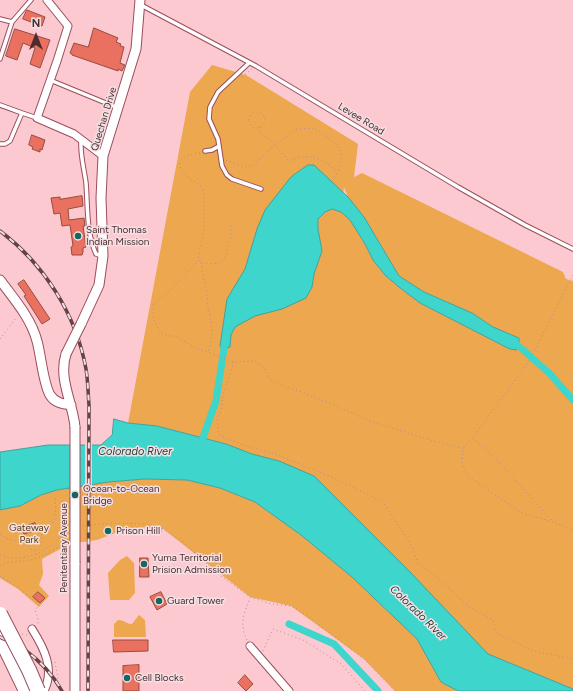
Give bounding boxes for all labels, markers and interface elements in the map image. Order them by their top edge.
north arrow [16,16,56,56]
text: N [32,17,40,30]
street label: Quechan Drive [89,86,119,152]
street label: Levee Road [336,100,386,138]
place label: Saint Thomas Indian Mission [86,224,149,248]
marker: Saint Thomas Indian Mission [73,231,83,241]
water label: Colorado River [98,445,172,459]
place label: Ocean-to-Ocean Bridge [83,483,160,506]
marker: Ocean-to-Ocean Bridge [70,490,80,500]
street label: Penitentiary Avenue [58,503,70,593]
park label: Gateway Park [9,522,49,546]
place label: Prison Hill [116,525,160,537]
marker: Prison Hill [103,526,113,536]
place label: Yuma Territorial Prision Admission [152,552,231,576]
marker: Yuma Territorial Prision Admission [139,559,149,569]
water label: Colorado River [387,583,449,643]
place label: Guard Tower [167,595,224,607]
marker: Guard Tower [154,596,164,606]
place label: Cell Blocks [135,672,184,684]
marker: Cell Blocks [122,673,132,683]

